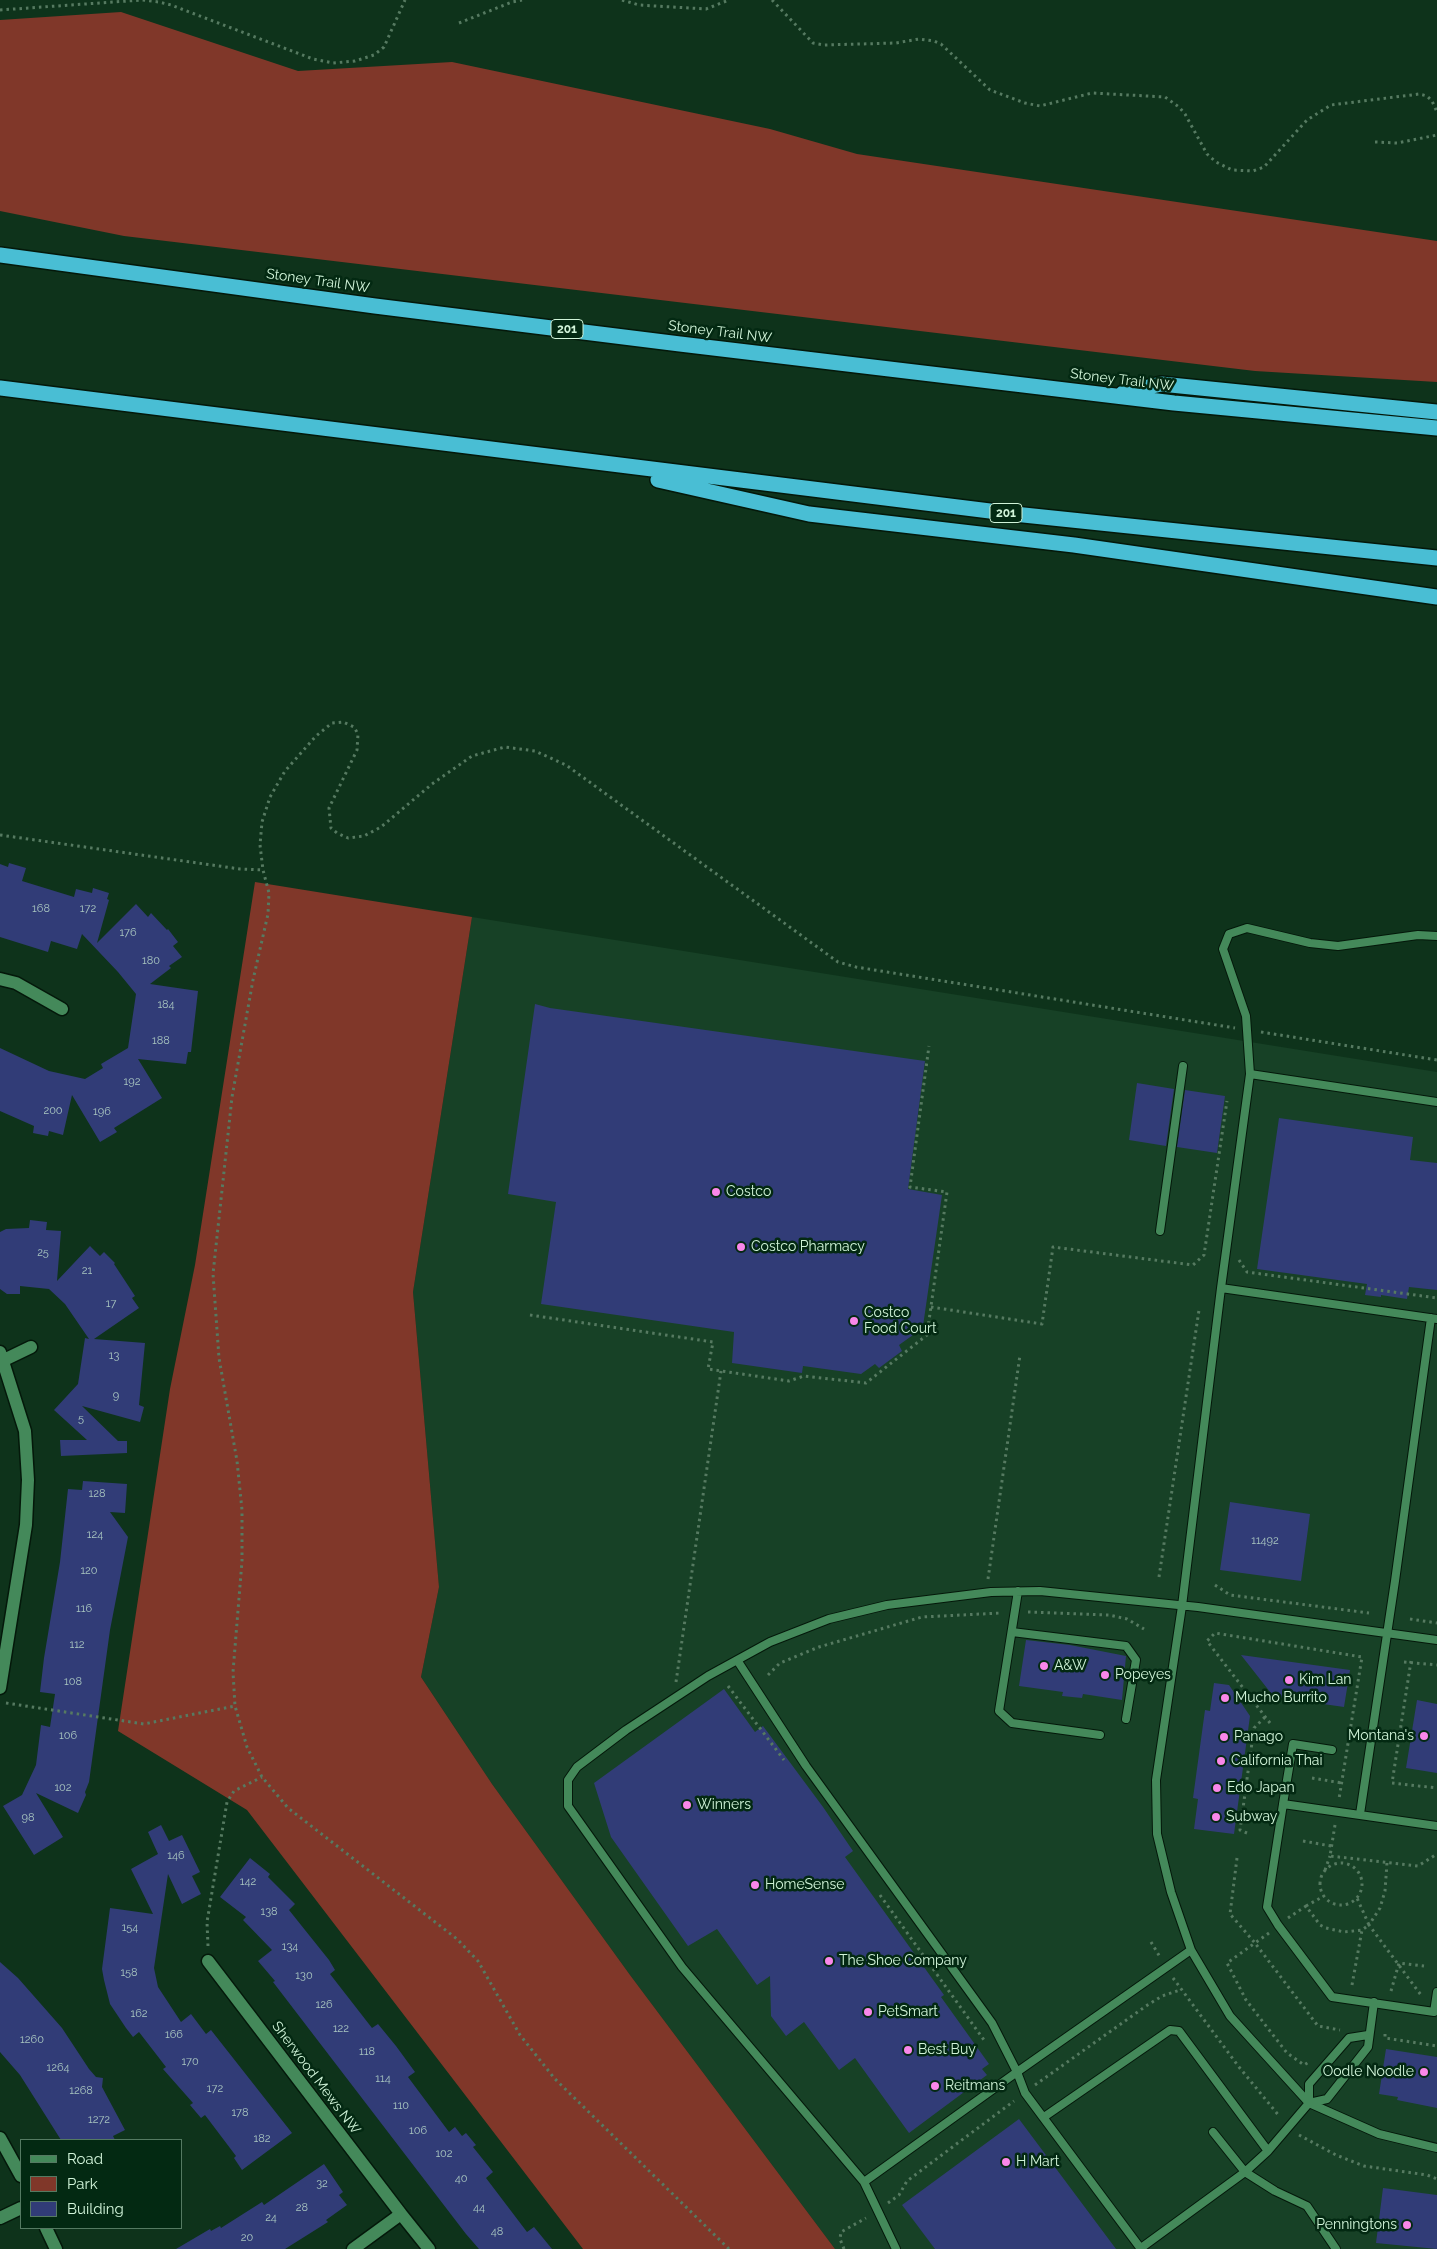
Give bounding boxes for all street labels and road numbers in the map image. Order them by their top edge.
street label: Stoney Trail NW [265,265,371,297]
street label: Stoney Trail NW [667,317,773,347]
road number: 201 [551,320,583,338]
street label: Stoney Trail NW [1069,365,1175,395]
road number: 201 [990,503,1022,522]
street label: Sherwood Mews NW [268,2018,364,2138]

